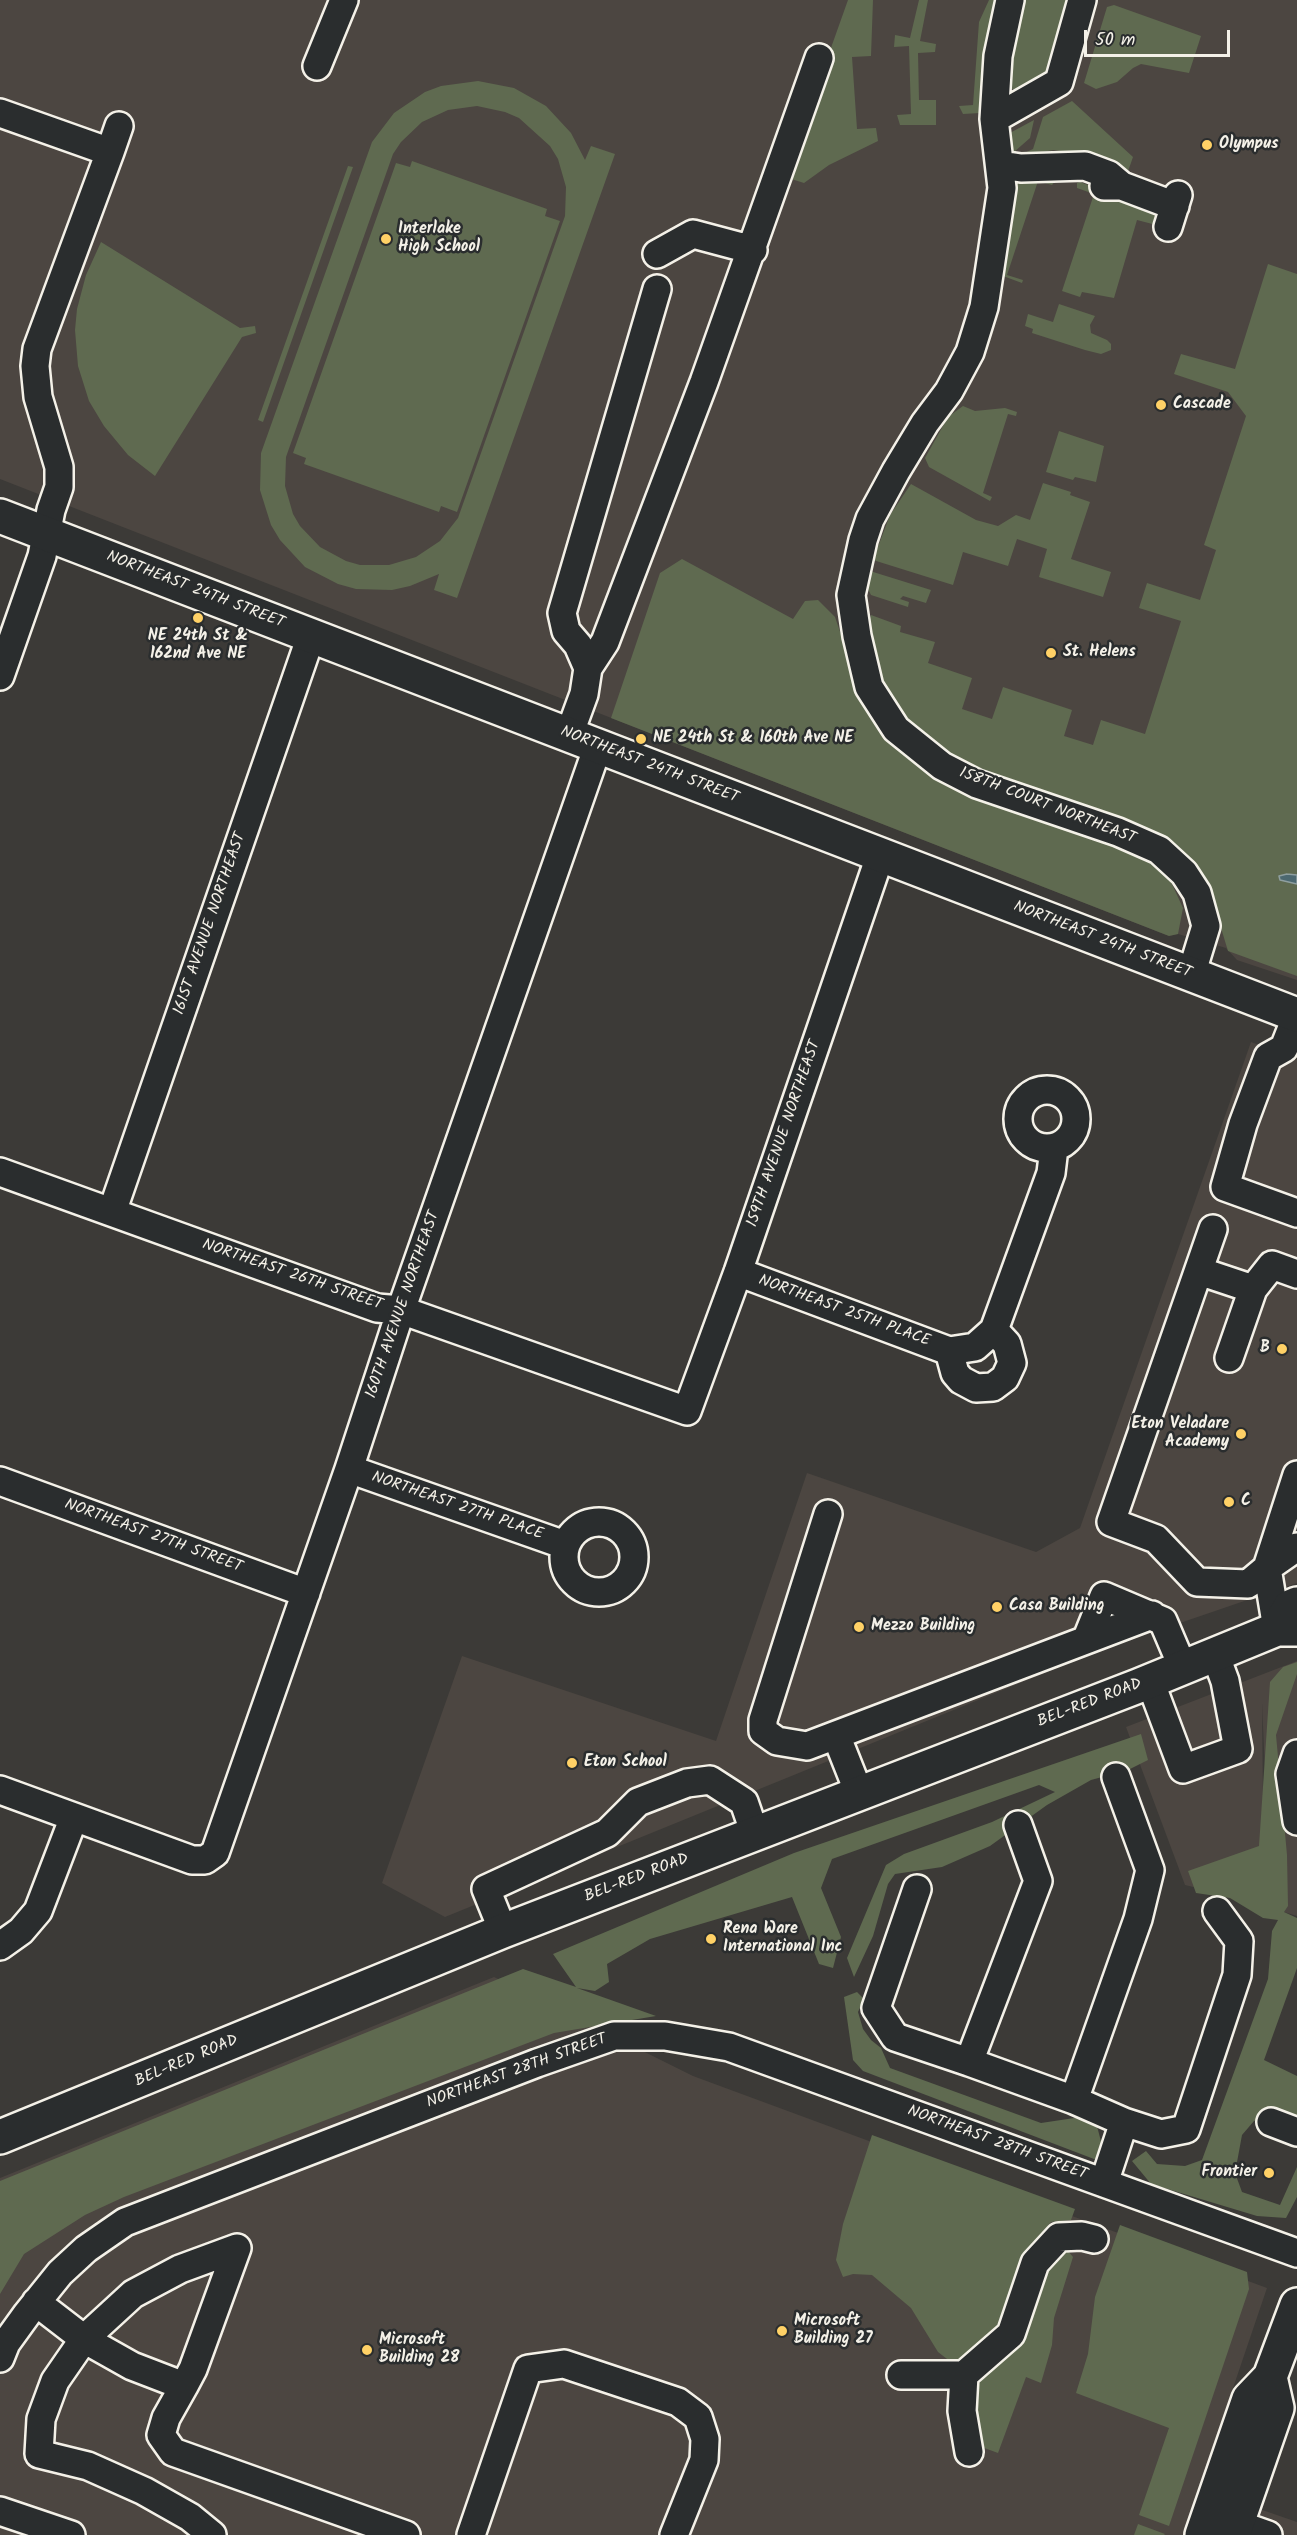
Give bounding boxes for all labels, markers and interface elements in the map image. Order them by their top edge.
scale bar [1087,18,1232,56]
text: 50 m [1095,26,1135,55]
place label: Olympus [1219,135,1278,155]
marker: Olympus [1200,138,1214,152]
place label: Interlake High School [398,220,480,258]
marker: Interlake High School [379,232,393,246]
place label: Cascade [1173,395,1231,415]
marker: Cascade [1154,398,1168,412]
street label: NORTHEAST 24TH STREET [103,548,287,634]
marker: NE 24th St & 162nd Ave NE [191,611,205,625]
place label: NE 24th St & 162nd Ave NE [148,627,248,665]
place label: St. Helens [1063,643,1136,663]
marker: St. Helens [1044,646,1058,660]
street label: NORTHEAST 24TH STREET [557,723,741,809]
place label: NE 24th St & 160th Ave NE [653,729,853,749]
marker: NE 24th St & 160th Ave NE [634,732,648,746]
street label: 158TH COURT NORTHEAST [956,764,1138,850]
street label: 161ST AVENUE NORTHEAST [171,830,251,1018]
street label: NORTHEAST 24TH STREET [1010,898,1194,984]
street label: 159TH AVENUE NORTHEAST [744,1038,826,1230]
street label: 160TH AVENUE NORTHEAST [363,1209,445,1401]
street label: NORTHEAST 26TH STREET [199,1236,385,1316]
street label: NORTHEAST 25TH PLACE [755,1272,933,1352]
place label: B [1260,1339,1270,1359]
marker: B [1275,1342,1289,1356]
place label: Eton Veladare Academy [1132,1415,1229,1453]
marker: Eton Veladare Academy [1234,1427,1248,1441]
street label: NORTHEAST 27TH PLACE [369,1469,545,1545]
place label: C [1241,1492,1251,1512]
marker: C [1222,1495,1236,1509]
street label: NORTHEAST 27TH STREET [61,1496,245,1578]
place label: Casa Building [1009,1597,1104,1617]
marker: Casa Building [990,1600,1004,1614]
place label: Mezzo Building [871,1617,975,1637]
marker: Mezzo Building [852,1620,866,1634]
street label: BEL-RED ROAD [1035,1675,1145,1733]
place label: Eton School [584,1753,667,1773]
marker: Eton School [565,1756,579,1770]
street label: BEL-RED ROAD [582,1850,692,1908]
place label: Rena Ware International Inc [723,1920,842,1958]
marker: Rena Ware International Inc [704,1932,718,1946]
street label: NORTHEAST 28TH STREET [424,2030,610,2114]
street label: BEL-RED ROAD [132,2032,242,2092]
street label: NORTHEAST 28TH STREET [904,2102,1090,2186]
place label: Frontier [1201,2163,1257,2183]
marker: Frontier [1262,2166,1276,2180]
place label: Microsoft Building 27 [794,2312,873,2350]
marker: Microsoft Building 27 [775,2324,789,2338]
place label: Microsoft Building 28 [379,2331,459,2369]
marker: Microsoft Building 28 [360,2343,374,2357]

